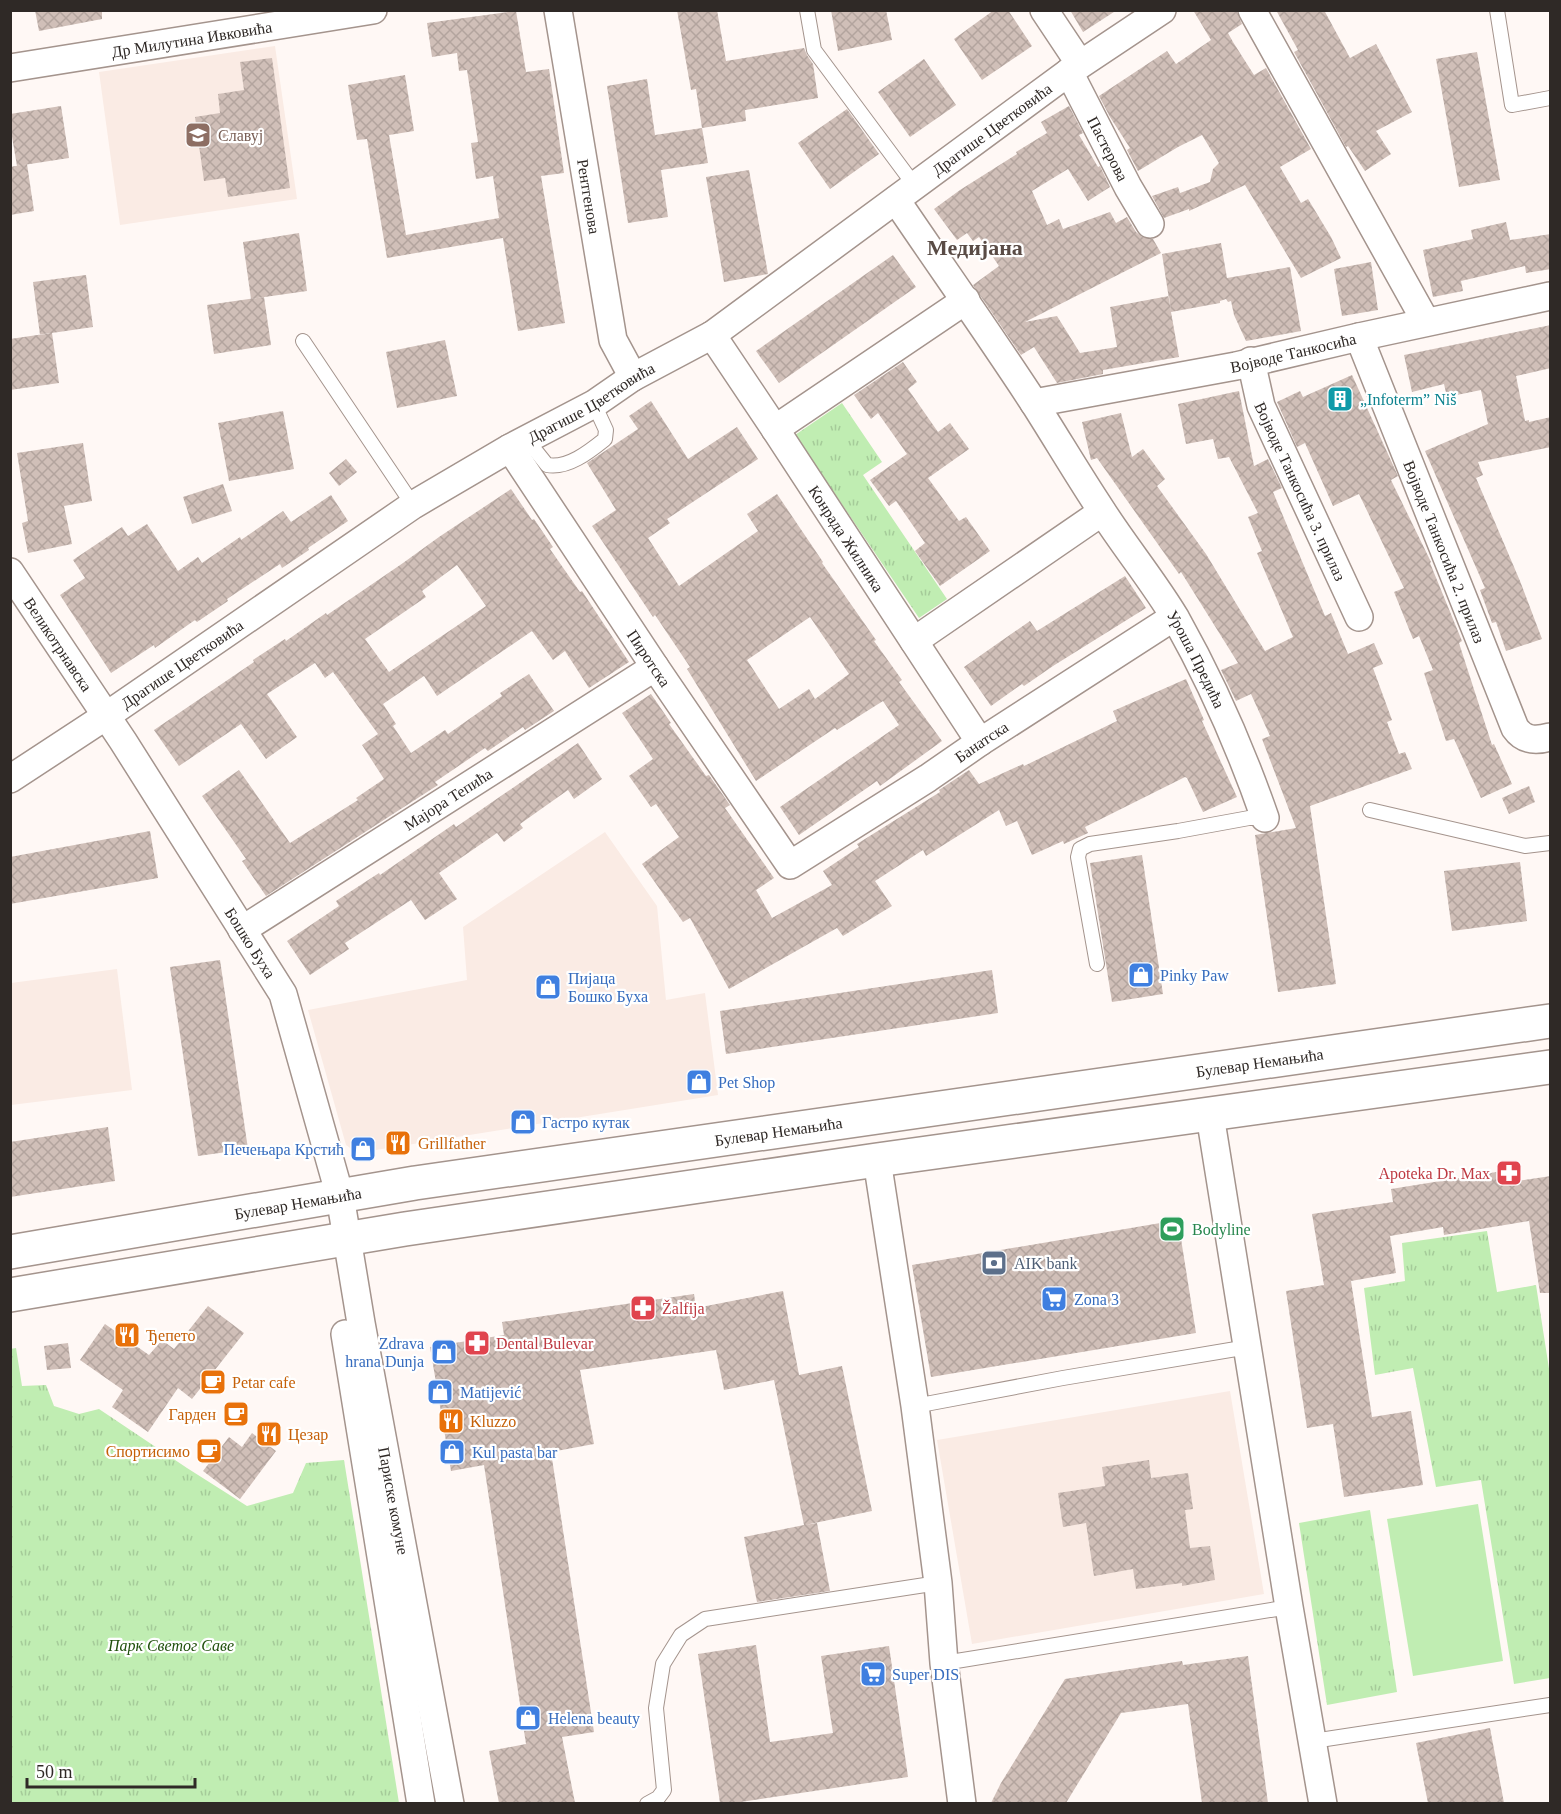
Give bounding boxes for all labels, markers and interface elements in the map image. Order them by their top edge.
street label: Др Милутина Ивковића [110,18,273,62]
street label: Драгише Цветковића [929,80,1055,180]
street label: Пастерова [1084,114,1131,184]
school or university icon: Славуј [183,120,213,150]
place label: Славуј [218,127,263,145]
street label: Рентгенова [574,158,603,235]
district label: Медијана [927,235,1023,260]
street label: Војводе Танкосића [1229,330,1358,376]
street label: Драгише Цветковића [525,359,657,447]
building icon: „Infoterm” Niš [1325,384,1355,414]
place label: „Infoterm” Niš [1360,391,1456,408]
street label: Војводе Танкосића 3. прилаз [1251,399,1349,583]
street label: Војводе Танкосића 2. прилаз [1400,458,1488,646]
street label: Конрада Жилника [805,482,887,595]
street label: Великотрнавска [21,594,95,695]
street label: Уроша Предића [1164,607,1228,711]
street label: Драгише Цветковића [118,616,246,713]
street label: Пиротска [624,627,674,690]
street label: Банатска [952,718,1011,766]
street label: Мајора Тепића [401,765,495,834]
street label: Бошко Буха [222,905,279,981]
shop icon: Pinky Paw [1126,960,1156,990]
place label: Pinky Paw [1160,967,1229,985]
place label: Пијаца Бошко Буха [568,970,648,1006]
shop icon: Пијаца Бошко Буха [533,972,563,1002]
street label: Булевар Немањића [1195,1045,1325,1080]
shop icon: Pet Shop [684,1067,714,1097]
place label: Pet Shop [718,1074,775,1092]
shop icon: Гастро кутак [508,1107,538,1137]
place label: Гастро кутак [542,1114,630,1132]
street label: Булевар Немањића [714,1114,843,1149]
restaurant icon: Grillfather [383,1128,413,1158]
shop icon: Печењара Крстић [348,1134,378,1164]
place label: Grillfather [418,1135,486,1152]
place label: Печењара Крстић [223,1141,344,1159]
pharmacy icon: Apoteka Dr. Max [1494,1158,1524,1188]
place label: Apoteka Dr. Max [1378,1165,1490,1183]
street label: Булевар Немањића [233,1184,363,1223]
sports icon: Bodyline [1157,1214,1187,1244]
place label: Bodyline [1192,1221,1251,1239]
bank icon: AIK bank [979,1248,1009,1278]
place label: AIK bank [1014,1255,1078,1272]
supermarket icon: Zona 3 [1039,1284,1069,1314]
place label: Zona 3 [1074,1291,1119,1308]
pharmacy icon: Žalfija [628,1293,658,1323]
place label: Žalfija [662,1299,705,1318]
restaurant icon: Ђепето [112,1320,142,1350]
place label: Ђепето [146,1327,196,1345]
pharmacy icon: Dental Bulevar [462,1328,492,1358]
place label: Zdrava hrana Dunja [345,1335,424,1371]
place label: Dental Bulevar [496,1335,594,1352]
shop icon: Zdrava hrana Dunja [429,1337,459,1367]
cafe icon: Petar cafe [198,1367,228,1397]
place label: Petar cafe [232,1374,296,1391]
shop icon: Matijević [425,1377,455,1407]
place label: Matijević [460,1384,521,1402]
cafe icon: Гарден [221,1399,251,1429]
place label: Гарден [168,1406,216,1424]
restaurant icon: Kluzzo [436,1406,466,1436]
place label: Kluzzo [470,1413,516,1430]
restaurant icon: Цезар [254,1419,284,1449]
place label: Цезар [288,1426,328,1444]
cafe icon: Спортисимо [194,1436,224,1466]
shop icon: Kul pasta bar [437,1437,467,1467]
place label: Спортисимо [106,1443,190,1461]
place label: Kul pasta bar [472,1444,558,1462]
street label: Париске комуне [375,1446,412,1556]
park label: Парк Светог Саве [107,1637,234,1655]
supermarket icon: Super DIS [858,1659,888,1689]
place label: Super DIS [892,1666,959,1684]
shop icon: Helena beauty [513,1703,543,1733]
place label: Helena beauty [548,1710,640,1728]
scale bar [27,1751,195,1789]
text: 50 m [36,1762,73,1782]

